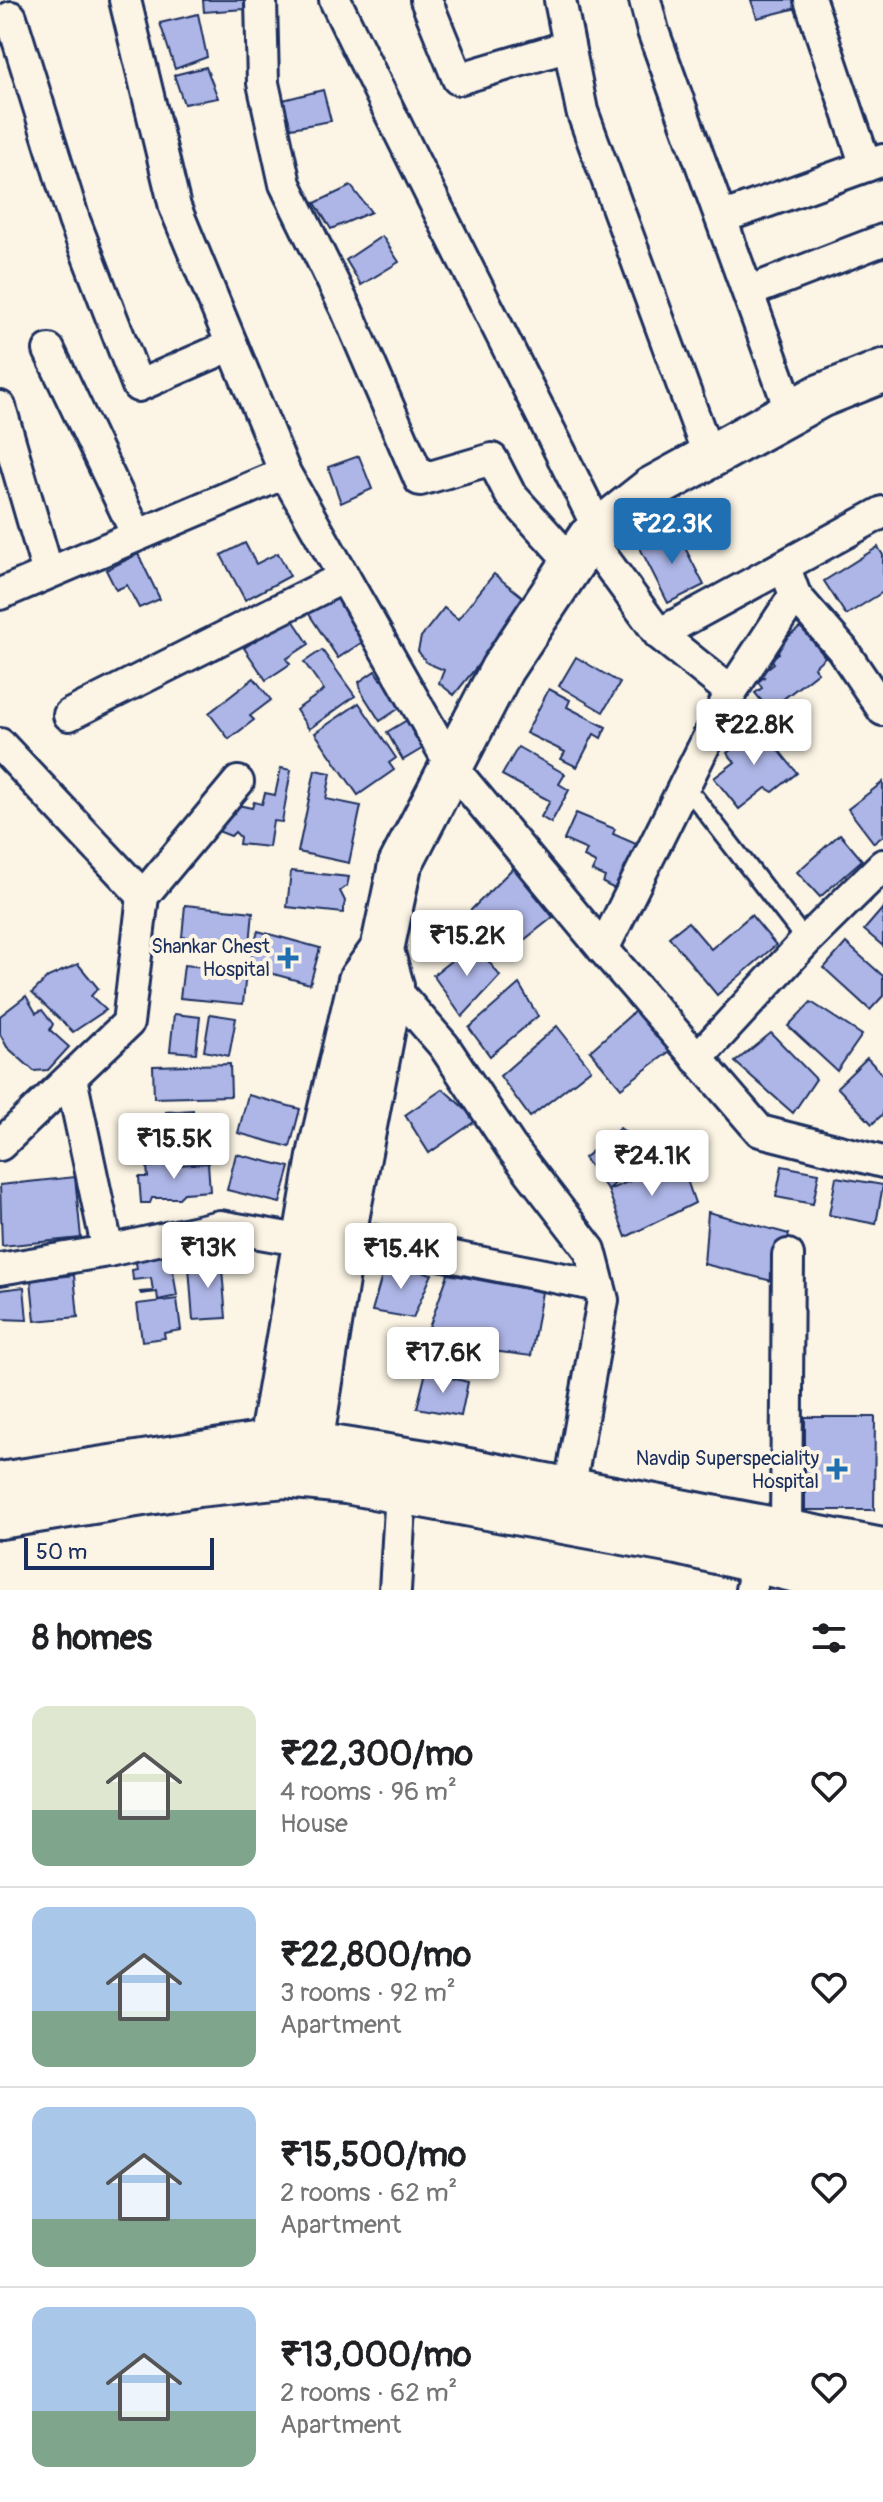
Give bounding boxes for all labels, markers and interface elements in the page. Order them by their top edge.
pin: ₹22.3K [607,498,737,566]
text: ₹22.3K [632,508,712,540]
pin: ₹22.8K [689,699,819,767]
text: ₹22.8K [714,709,794,741]
pin: ₹15.2K [402,910,532,978]
text: ₹15.2K [429,920,505,952]
place label: Shankar Chest Hospital [151,934,271,982]
marker: Shankar Chest Hospital [277,947,299,969]
pin: ₹15.5K [109,1113,239,1181]
text: ₹15.5K [136,1123,212,1155]
pin: ₹24.1K [587,1130,717,1198]
text: ₹24.1K [614,1140,690,1172]
pin: ₹13K [161,1222,255,1290]
pin: ₹15.4K [336,1223,466,1291]
text: ₹13K [180,1232,236,1264]
text: ₹15.4K [363,1233,439,1265]
pin: ₹17.6K [378,1327,508,1395]
text: ₹17.6K [405,1337,481,1369]
place label: Navdip Superspeciality Hospital [636,1446,819,1494]
marker: Navdip Superspeciality Hospital [826,1458,848,1480]
scale bar [24,1534,214,1570]
text: 50 m [36,1538,87,1566]
icon: filters [807,1616,851,1660]
text: 8 homes [32,1617,152,1660]
text: ₹22,300/mo [280,1733,473,1776]
icon: home [96,1738,192,1834]
icon: heart [807,1764,851,1808]
text: 4 rooms · 96 m² [280,1776,457,1808]
text: House [280,1808,348,1840]
text: ₹22,800/mo [280,1934,471,1977]
icon: home [96,1939,192,2035]
icon: heart [807,1965,851,2009]
text: 3 rooms · 92 m² [280,1977,456,2009]
text: Apartment [280,2009,401,2041]
text: ₹15,500/mo [280,2134,466,2177]
icon: home [96,2139,192,2235]
icon: heart [807,2165,851,2209]
text: 2 rooms · 62 m² [280,2177,457,2209]
text: Apartment [280,2209,401,2241]
text: ₹13,000/mo [280,2334,472,2377]
icon: home [96,2339,192,2435]
icon: heart [807,2365,851,2409]
text: 2 rooms · 62 m² [280,2377,457,2409]
text: Apartment [280,2409,401,2441]

